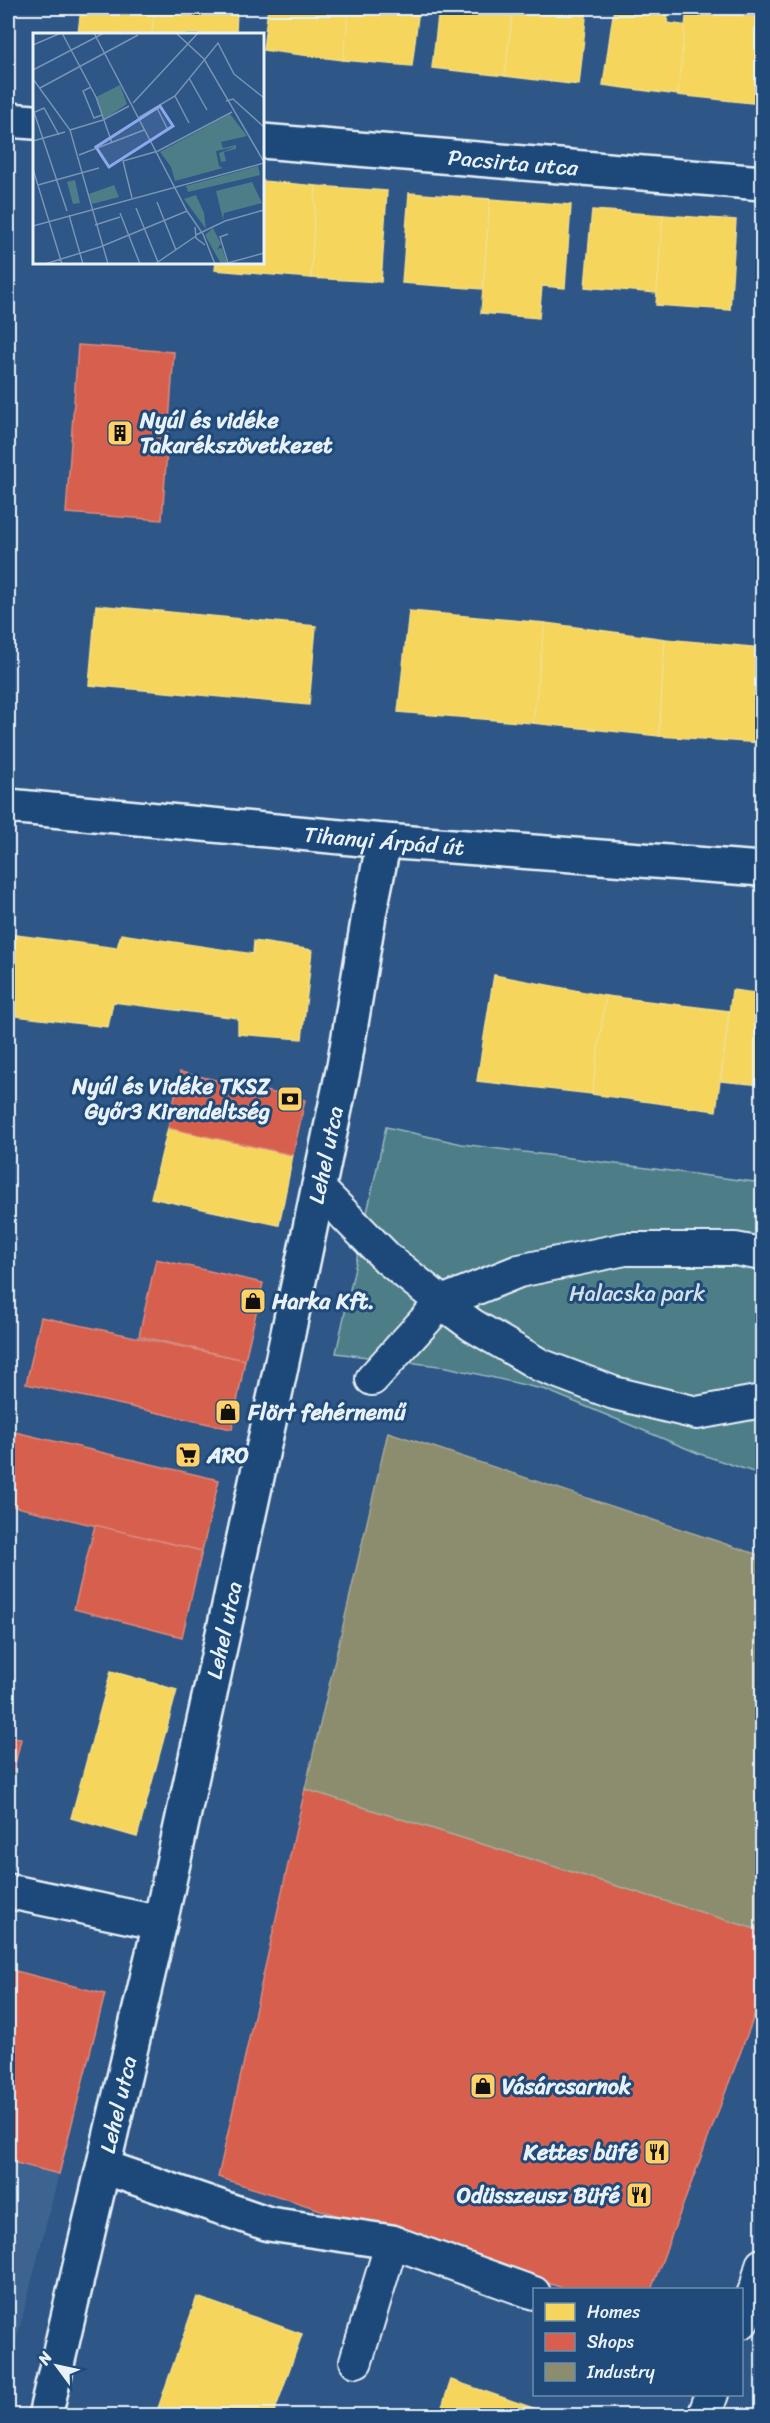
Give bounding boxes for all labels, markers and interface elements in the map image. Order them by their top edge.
inset map [33,33,264,264]
street label: Pacsirta utca [446,137,581,187]
place label: Nyúl és vidéke Takarékszövetkezet [139,401,333,465]
building icon: Nyúl és vidéke Takarékszövetkezet [105,418,135,448]
street label: Tihanyi Árpád út [303,814,466,866]
place label: Nyúl és Vidéke TKSZ Győr3 Kirendeltség [71,1067,271,1131]
bank icon: Nyúl és Vidéke TKSZ Győr3 Kirendeltség [275,1084,305,1114]
street label: Lehel utca [296,1102,355,1207]
park label: Halacska park [569,1274,705,1313]
place label: Harka Kft. [271,1282,375,1321]
shop icon: Harka Kft. [238,1286,268,1316]
place label: Flört fehérnemű [247,1393,407,1432]
shop icon: Flört fehérnemű [213,1397,243,1427]
place label: ARO [206,1436,249,1475]
supermarket icon: ARO [173,1440,203,1470]
street label: Lehel utca [194,1578,253,1683]
street label: Lehel utca [87,2052,148,2157]
place label: Vásárcsarnok [502,2067,632,2106]
shop icon: Vásárcsarnok [468,2071,498,2101]
place label: Kettes büfé [523,2133,639,2172]
restaurant icon: Kettes büfé [642,2137,672,2167]
place label: Odüsszeusz Büfé [457,2176,621,2215]
restaurant icon: Odüsszeusz Büfé [624,2180,654,2210]
legend [533,2288,743,2396]
text: Homes [587,2296,641,2328]
text: Shops [587,2326,634,2358]
north arrow [27,2336,87,2396]
text: N [29,2345,61,2371]
text: Industry [586,2356,656,2388]

